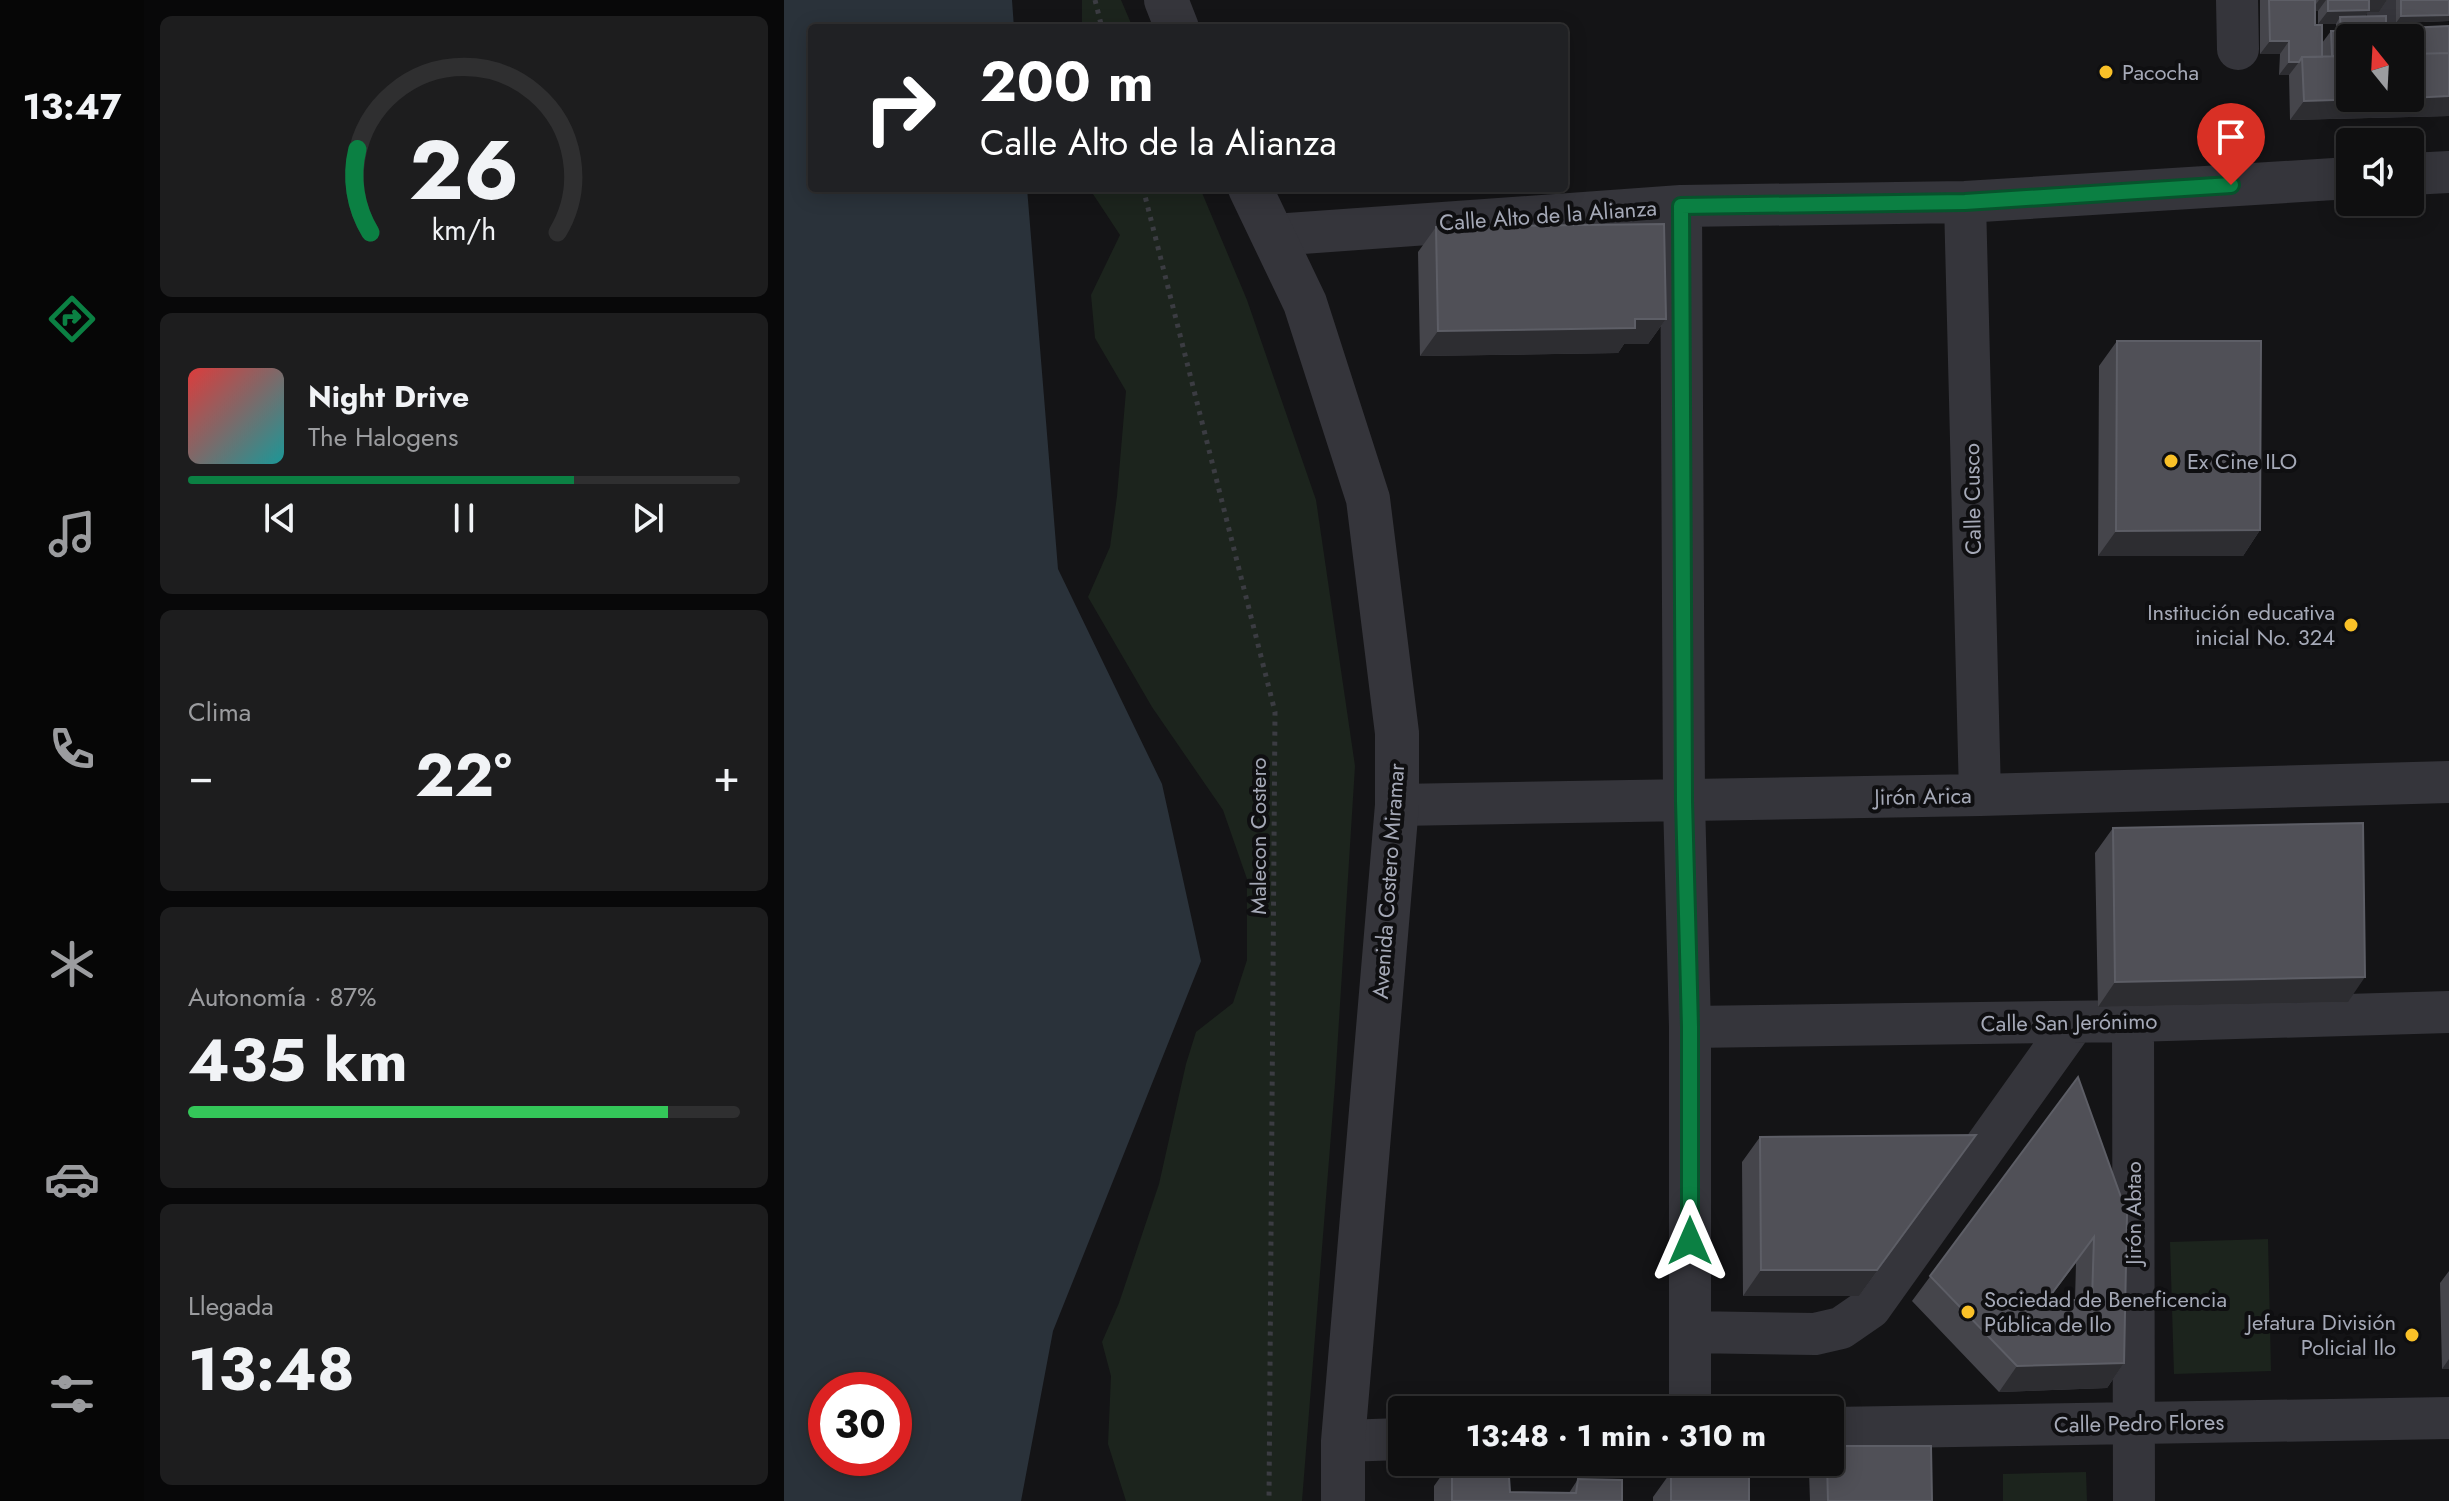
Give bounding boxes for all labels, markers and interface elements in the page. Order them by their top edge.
north arrow [2336,24,2424,112]
map controls [2336,24,2424,216]
text: 200 m [980,41,1154,122]
icon: right [848,56,952,160]
place label: Pacocha [2122,56,2199,88]
marker: Pacocha [2097,63,2115,81]
text: 13:47 [22,80,122,132]
pin [2197,103,2265,185]
text: 26 [409,109,519,229]
icon: arrive [2209,115,2253,159]
text: Calle Alto de la Alianza [980,116,1337,168]
button: sound [2336,128,2424,216]
street label: Calle Alto de la Alianza [1438,191,1658,239]
text: km/h [432,209,496,251]
icon: directions [44,291,100,347]
text: Night Drive [308,375,469,418]
text: The Halogens [308,418,459,456]
street label: Calle Cusco [1955,443,1989,555]
place label: Ex Cine ILO [2187,445,2297,477]
marker: Ex Cine ILO [2162,452,2180,470]
icon: previous [258,496,302,540]
icon: pause [442,496,486,540]
icon: next [626,496,670,540]
icon: music [44,506,100,562]
place label: Institución educativa inicial No. 324 [2147,596,2335,653]
marker: Institución educativa inicial No. 324 [2342,616,2360,634]
text: Clima [188,693,251,731]
icon: phone [44,721,100,777]
text: 22° [415,732,512,819]
text: − [188,744,214,808]
text: + [713,744,740,808]
street label: Malecon Costero [1242,757,1274,915]
street label: Avenida Costero Miramar [1364,762,1412,1000]
street label: Jirón Arica [1871,779,1972,813]
icon: climate [44,936,100,992]
text: Autonomía · 87% [188,978,377,1016]
street label: Calle San Jerónimo [1980,1004,2158,1040]
text: 435 km [188,1017,408,1104]
icon: car [44,1151,100,1207]
street label: Jirón Abtao [2117,1161,2149,1268]
position arrow [1648,1199,1732,1283]
place label: Sociedad de Beneficencia Pública de Ilo [1984,1283,2227,1340]
text: Llegada [188,1287,274,1325]
marker: Sociedad de Beneficencia Pública de Ilo [1959,1303,1977,1321]
place label: Jefatura División Policial Ilo [2244,1306,2396,1363]
text: 13:48 [188,1326,355,1413]
marker: Jefatura División Policial Ilo [2403,1326,2421,1344]
icon: filters [44,1366,100,1422]
speed limit sign: 30 [808,1372,912,1476]
street label: Calle Pedro Flores [2054,1406,2225,1440]
text: 13:48 · 1 min · 310 m [1466,1414,1766,1457]

